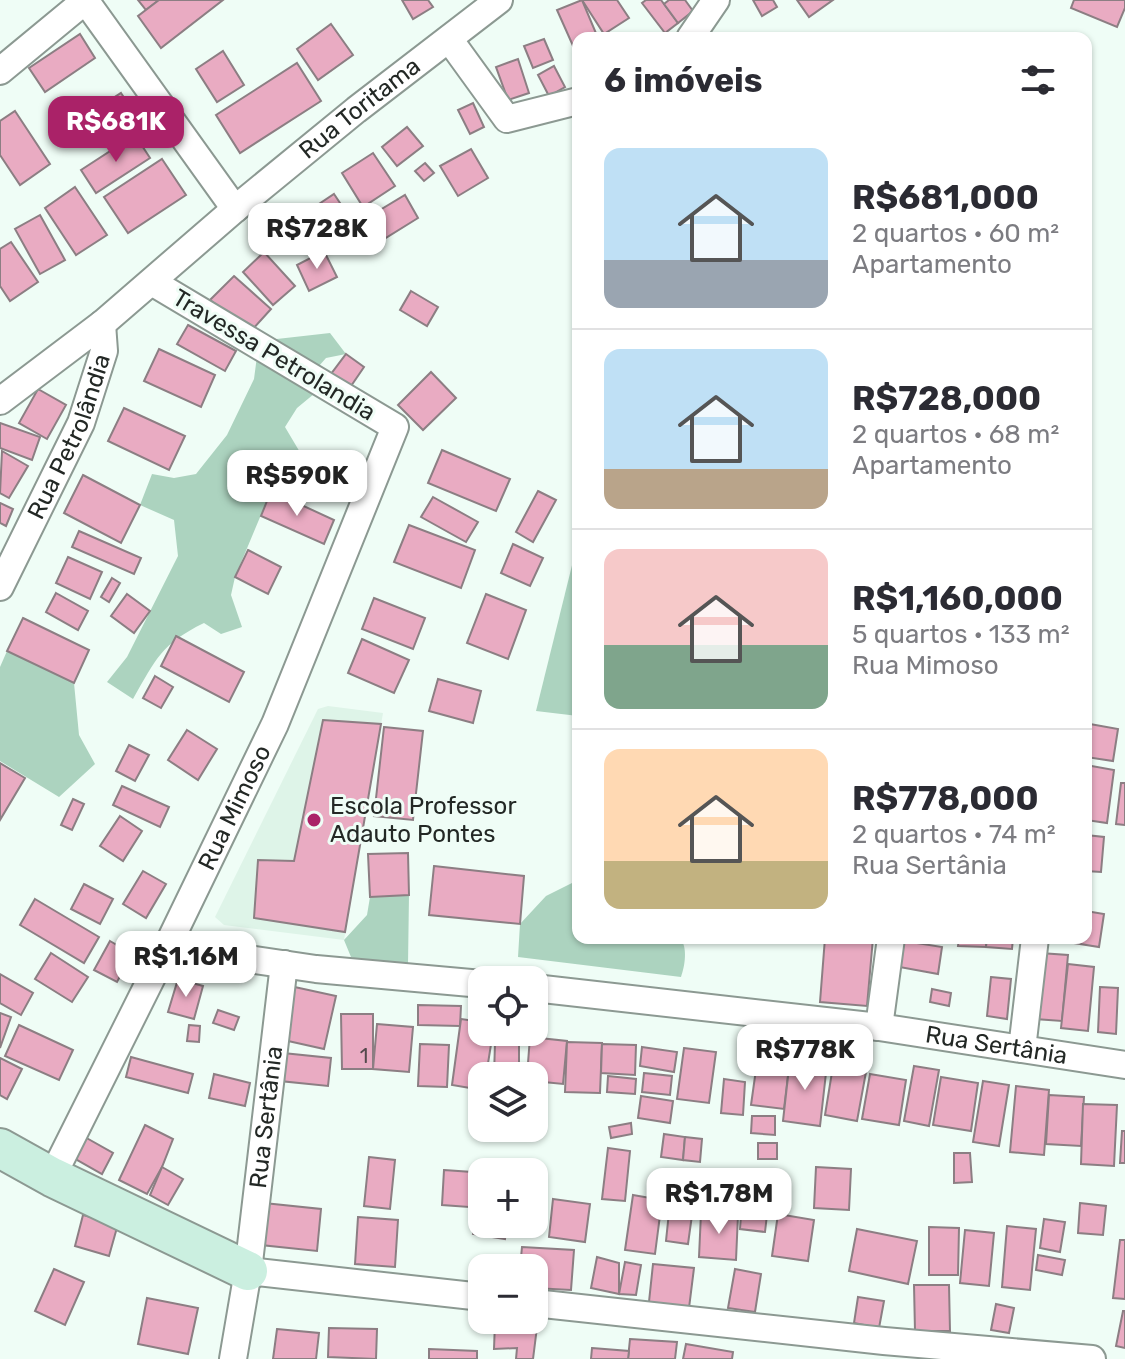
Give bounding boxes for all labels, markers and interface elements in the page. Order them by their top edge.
street label: Rua Toritama [294,52,426,165]
icon: filters [1016,58,1060,102]
text: 6 imóveis [604,60,763,101]
pin: R$681K [51,96,181,164]
text: R$681K [66,106,166,137]
text: R$681,000 [852,177,1039,218]
icon: home [668,180,764,276]
pin: R$728K [252,203,382,271]
text: R$728K [266,213,368,244]
text: 2 quartos · 60 m² [852,218,1059,249]
text: Apartamento [852,249,1012,280]
street label: Travessa Petrolandia [168,283,380,427]
street label: Rua Petrolândia [22,351,116,524]
text: R$728,000 [852,378,1041,419]
icon: home [668,381,764,477]
text: 2 quartos · 68 m² [852,419,1059,450]
pin: R$590K [232,450,362,518]
text: Apartamento [852,450,1012,481]
text: R$590K [245,460,349,491]
text: R$1,160,000 [852,578,1063,619]
icon: home [668,581,764,677]
text: 5 quartos · 133 m² [852,619,1070,650]
text: Rua Mimoso [852,650,999,681]
street label: Rua Mimoso [192,741,277,875]
text: R$778,000 [852,778,1039,819]
icon: home [668,781,764,877]
place label: Escola Professor Adauto Pontes [330,792,517,848]
marker: Escola Professor Adauto Pontes [305,811,323,829]
text: 2 quartos · 74 m² [852,819,1056,850]
text: Rua Sertânia [852,850,1007,881]
pin: R$1.16M [112,931,260,999]
text: R$1.16M [133,941,239,972]
map controls [468,966,548,1334]
button: locate [468,966,548,1046]
street label: Rua Sertânia [924,1020,1069,1070]
pin: R$778K [740,1024,870,1092]
text: R$778K [755,1034,855,1065]
house number: 1 [360,1044,368,1068]
street label: Rua Sertânia [244,1045,288,1190]
button: layers [468,1062,548,1142]
button: + [468,1158,548,1238]
pin: R$1.78M [645,1168,793,1236]
text: R$1.78M [665,1178,773,1209]
button: − [468,1254,548,1334]

